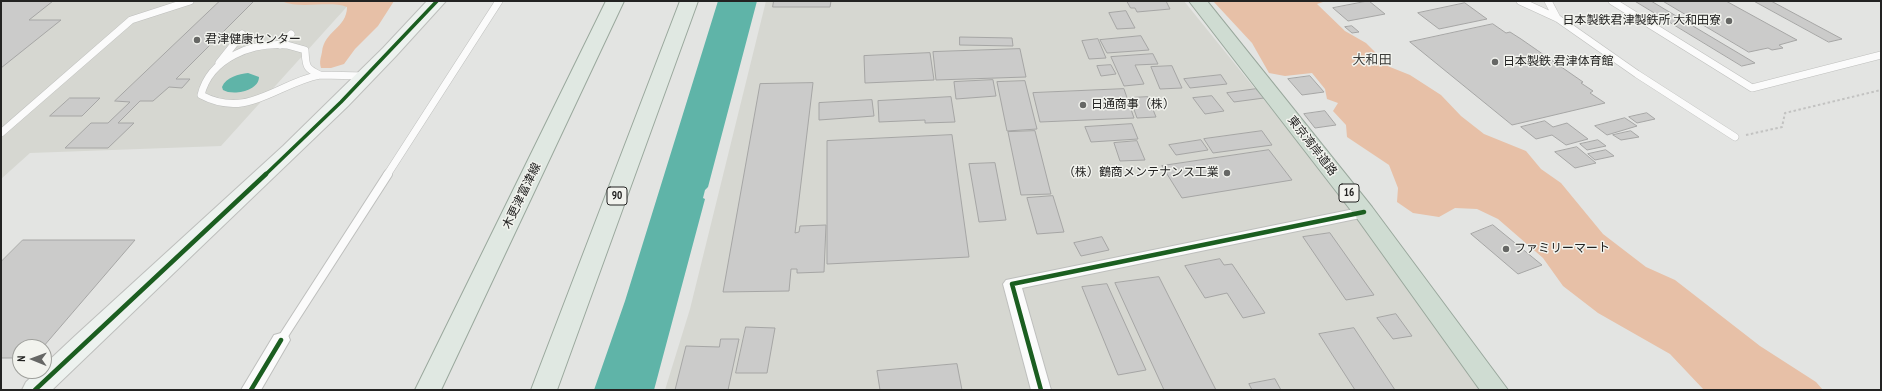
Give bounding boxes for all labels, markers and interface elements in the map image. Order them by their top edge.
place label: 日本製鉄君津製鉄所 大和田寮 [1562,14,1721,28]
marker: 日本製鉄君津製鉄所 大和田寮 [1724,16,1734,26]
place label: 君津健康センター [205,33,301,47]
marker: 君津健康センター [192,35,202,45]
district label: 大和田 [1353,52,1391,68]
place label: 日本製鉄 君津体育館 [1503,55,1614,69]
marker: 日本製鉄 君津体育館 [1490,57,1500,67]
place label: 日通商事（株） [1091,98,1175,112]
marker: 日通商事（株） [1078,100,1088,110]
street label: 東京湾岸道路 [1284,113,1340,179]
street label: 木更津富津線 [500,160,544,232]
place label: （株）鶴商メンテナンス工業 [1063,166,1219,180]
marker: （株）鶴商メンテナンス工業 [1222,168,1232,178]
road number: 16 [1339,184,1359,202]
road number: 90 [607,187,627,205]
place label: ファミリーマート [1514,242,1610,256]
marker: ファミリーマート [1501,244,1511,254]
north arrow [12,339,52,379]
text: N [14,356,28,362]

